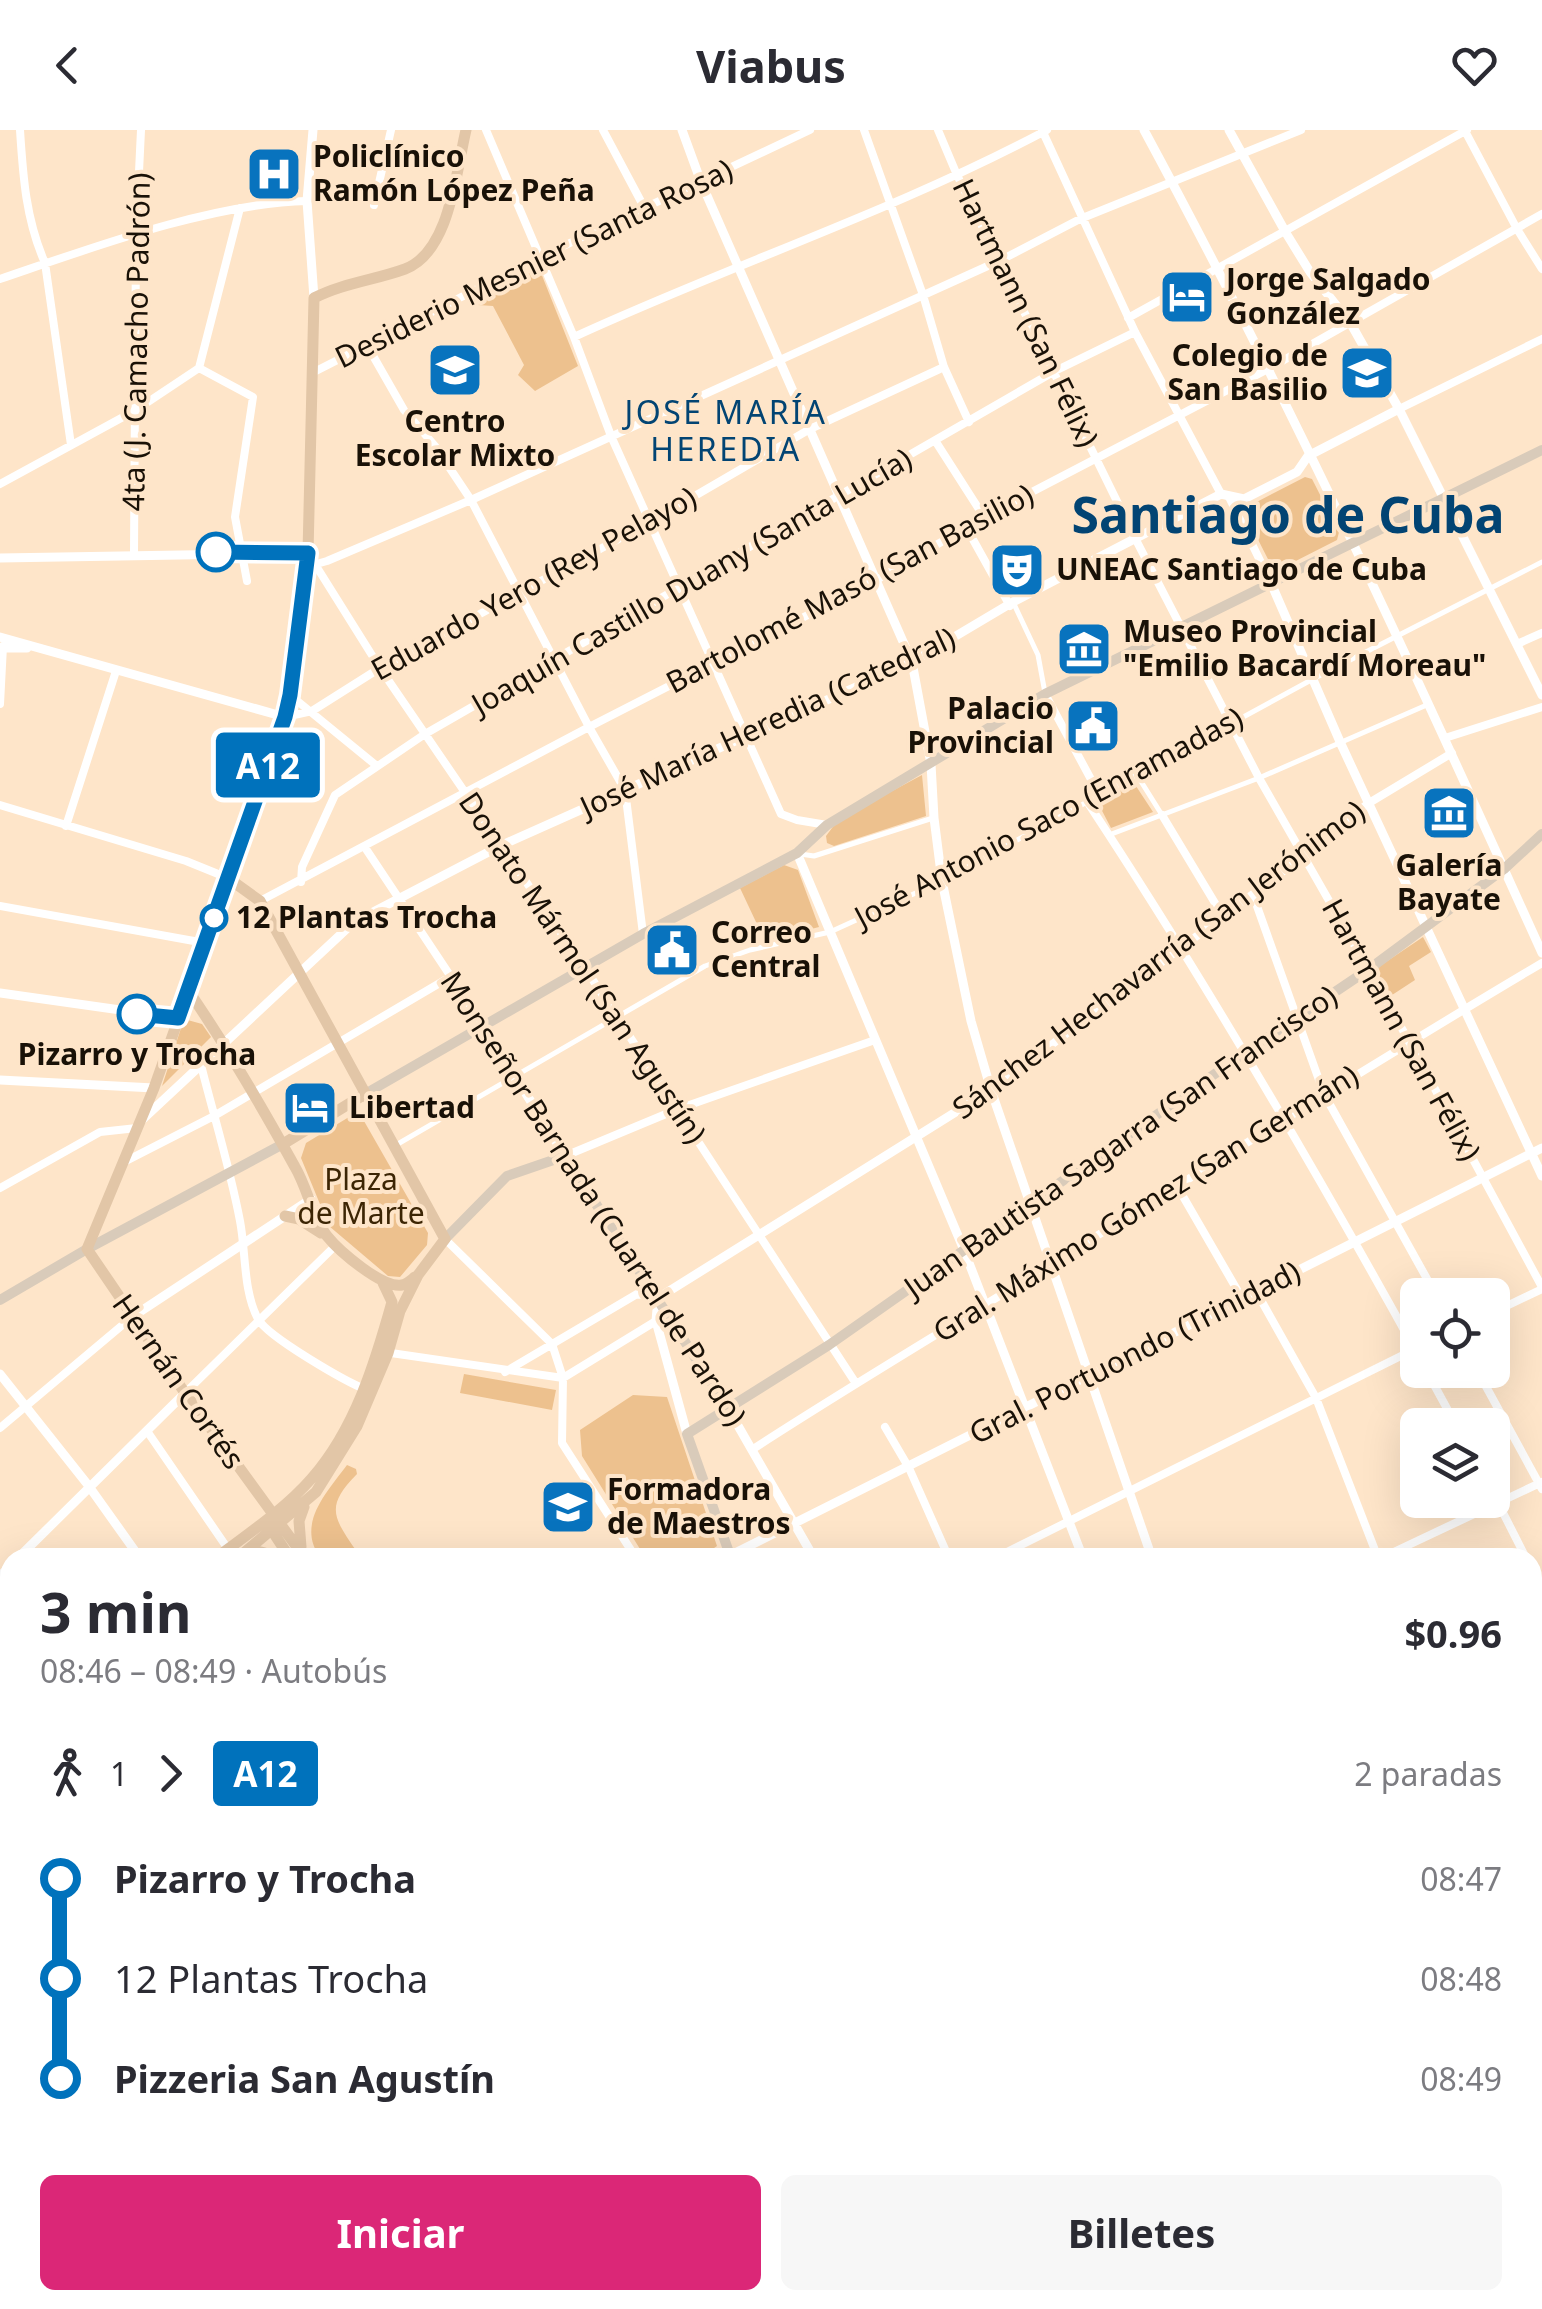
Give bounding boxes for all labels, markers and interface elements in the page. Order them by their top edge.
text: Viabus [696,35,846,96]
icon: back [40,38,95,93]
icon: heart [1447,38,1502,93]
place label: Policlínico Ramón López Peña [313,135,595,210]
hospital icon: Policlínico Ramón López Peña [244,144,304,204]
street label: Desiderio Mesnier (Santa Rosa) [328,148,739,377]
street label: Hartmann (San Félix) [944,171,1109,453]
street label: 4ta (J. Camacho Padrón) [112,172,159,512]
place label: Jorge Salgado González [1223,258,1431,333]
hotel icon: Jorge Salgado González [1157,267,1217,327]
place label: Colegio de San Basilio [1168,334,1328,409]
school or university icon: Centro Escolar Mixto [425,340,485,400]
school or university icon: Colegio de San Basilio [1337,343,1397,403]
district label: JOSÉ MARÍA HEREDIA [621,390,828,470]
place label: Centro Escolar Mixto [355,400,555,475]
street label: Joaquín Castillo Duany (Santa Lucía) [461,437,919,725]
street label: Bartolomé Masó (San Basilio) [658,473,1040,702]
street label: Eduardo Yero (Rey Pelayo) [363,476,703,689]
district label: Santiago de Cuba [1071,480,1505,548]
unlabelled marker [197,533,235,571]
theatre icon: UNEAC Santiago de Cuba [987,540,1047,600]
place label: UNEAC Santiago de Cuba [1056,548,1427,589]
place label: Museo Provincial "Emilio Bacardí Moreau" [1123,610,1486,685]
street label: José María Heredia (Catedral) [571,617,961,828]
museum icon: Museo Provincial "Emilio Bacardí Moreau" [1054,619,1114,679]
place label: Palacio Provincial [907,687,1054,762]
public building icon: Palacio Provincial [1063,696,1123,756]
street label: José Antonio Saco (Enramadas) [844,697,1250,938]
line badge: A12 [210,732,326,798]
text: A12 [236,742,300,789]
street label: Donato Mármol (San Agustín) [450,783,716,1151]
museum icon: Galería Bayate [1419,783,1479,843]
street label: Sánchez Hechavarría (San Jerónimo) [943,790,1373,1128]
place label: Galería Bayate [1396,844,1502,919]
street label: Hartmann (San Félix) [1313,891,1491,1168]
place label: 12 Plantas Trocha [236,896,497,937]
marker: 12 Plantas Trocha [201,905,227,931]
place label: Correo Central [711,911,820,986]
public building icon: Correo Central [642,920,702,980]
street label: Monseñor Barnada (Cuartel de Pardo) [432,963,757,1433]
street label: Juan Bautista Sagarra (San Francisco) [893,975,1345,1308]
marker: Pizarro y Trocha [118,995,156,1033]
place label: Pizarro y Trocha [18,1033,256,1074]
street label: Gral. Máximo Gómez (San Germán) [925,1054,1366,1351]
hotel icon: Libertad [280,1078,340,1138]
place label: Libertad [349,1086,475,1127]
park label: Plaza de Marte [297,1158,425,1233]
street label: Gral. Portuondo (Trinidad) [962,1250,1307,1453]
map controls [1400,1278,1510,1518]
button: locate [1400,1278,1510,1388]
street label: Hernán Cortés [104,1285,255,1477]
button: layers [1400,1408,1510,1518]
place label: Formadora de Maestros [607,1468,791,1543]
school or university icon: Formadora de Maestros [538,1477,598,1537]
text: 3 min [40,1574,192,1649]
text: $0.96 [1404,1607,1502,1659]
text: 08:46 – 08:49 · Autobús [40,1649,387,1692]
icon: walk [40,1746,95,1801]
icon: forward [143,1746,198,1801]
text: A12 [233,1750,298,1797]
text: 1 [110,1752,128,1795]
text: 2 paradas [1354,1752,1502,1795]
text: Pizarro y Trocha [114,1852,416,1904]
text: 08:47 [1420,1857,1502,1900]
text: 12 Plantas Trocha [114,1952,428,2004]
text: 08:48 [1420,1957,1502,2000]
text: Pizzeria San Agustín [114,2052,495,2104]
text: 08:49 [1420,2057,1502,2100]
button: Iniciar [40,2175,761,2290]
button: Billetes [781,2175,1502,2290]

